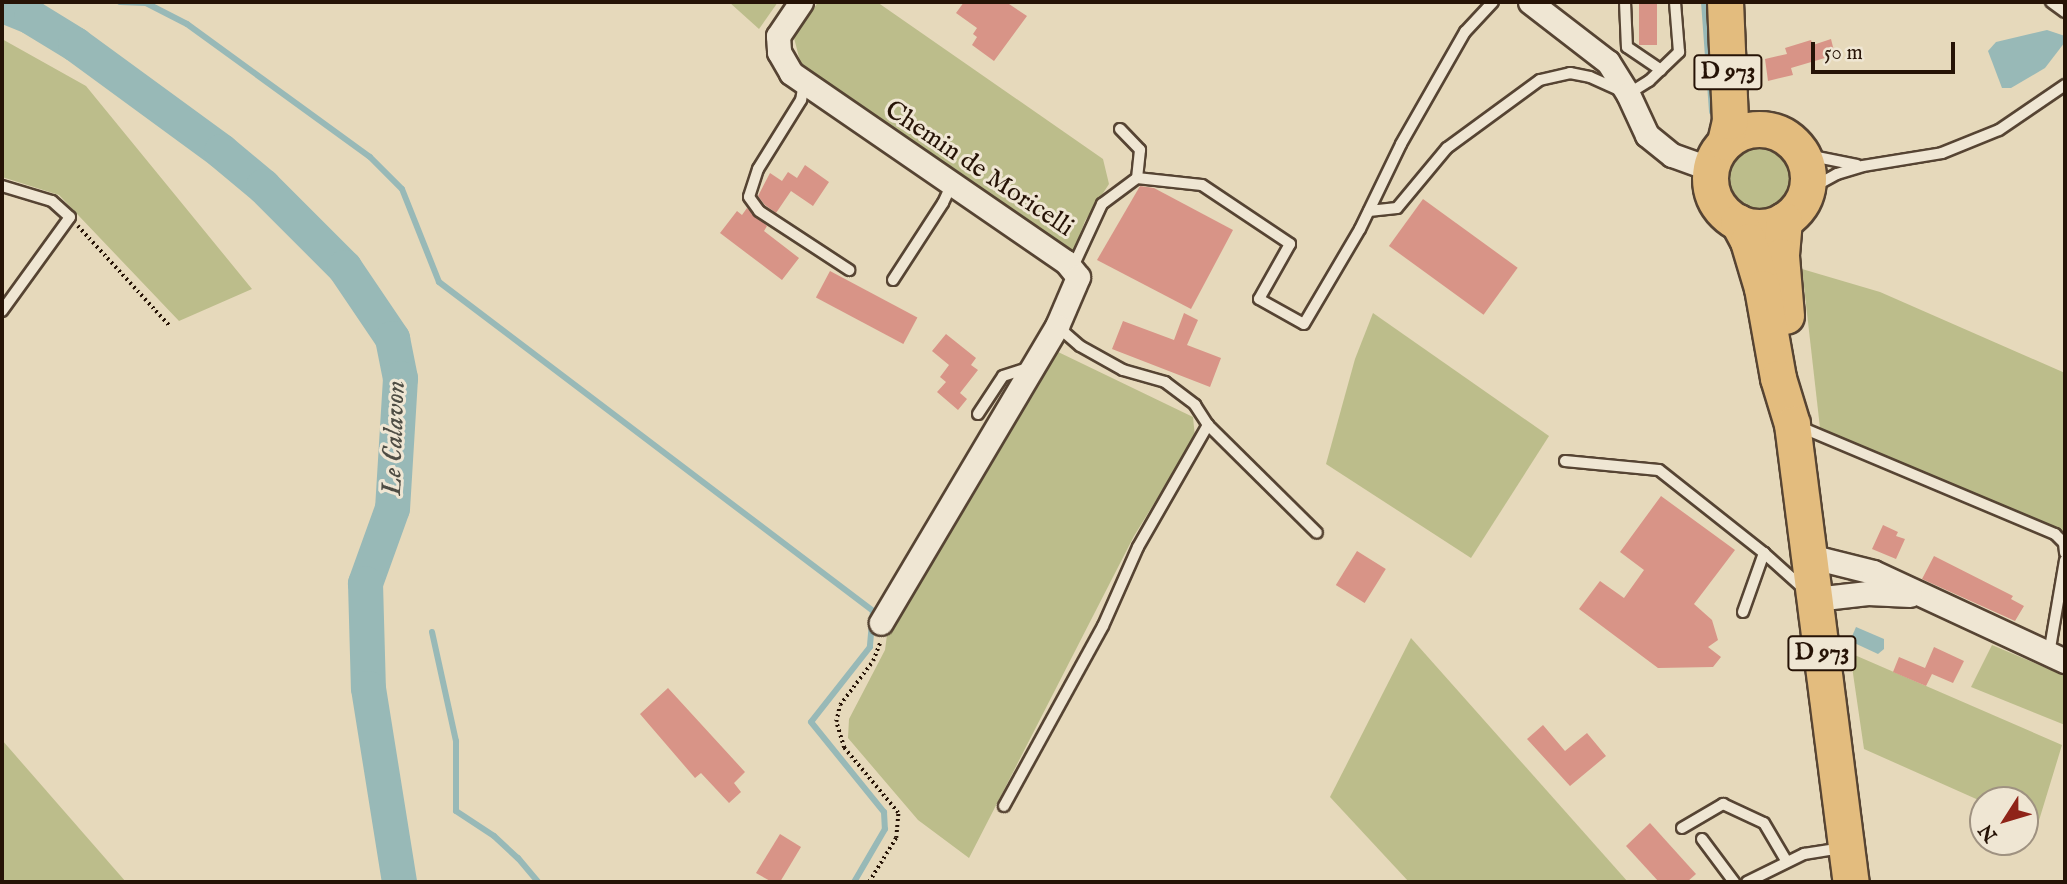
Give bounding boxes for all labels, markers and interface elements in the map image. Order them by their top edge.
scale bar [1815,28,1958,72]
text: 50 m [1824,40,1863,67]
road number: D 973 [1693,52,1763,92]
street label: Chemin de Moricelli [879,94,1079,244]
water label: Le Calavon [376,380,414,496]
road number: D 973 [1787,632,1857,674]
north arrow [1969,786,2039,856]
text: N [1974,819,2003,846]

